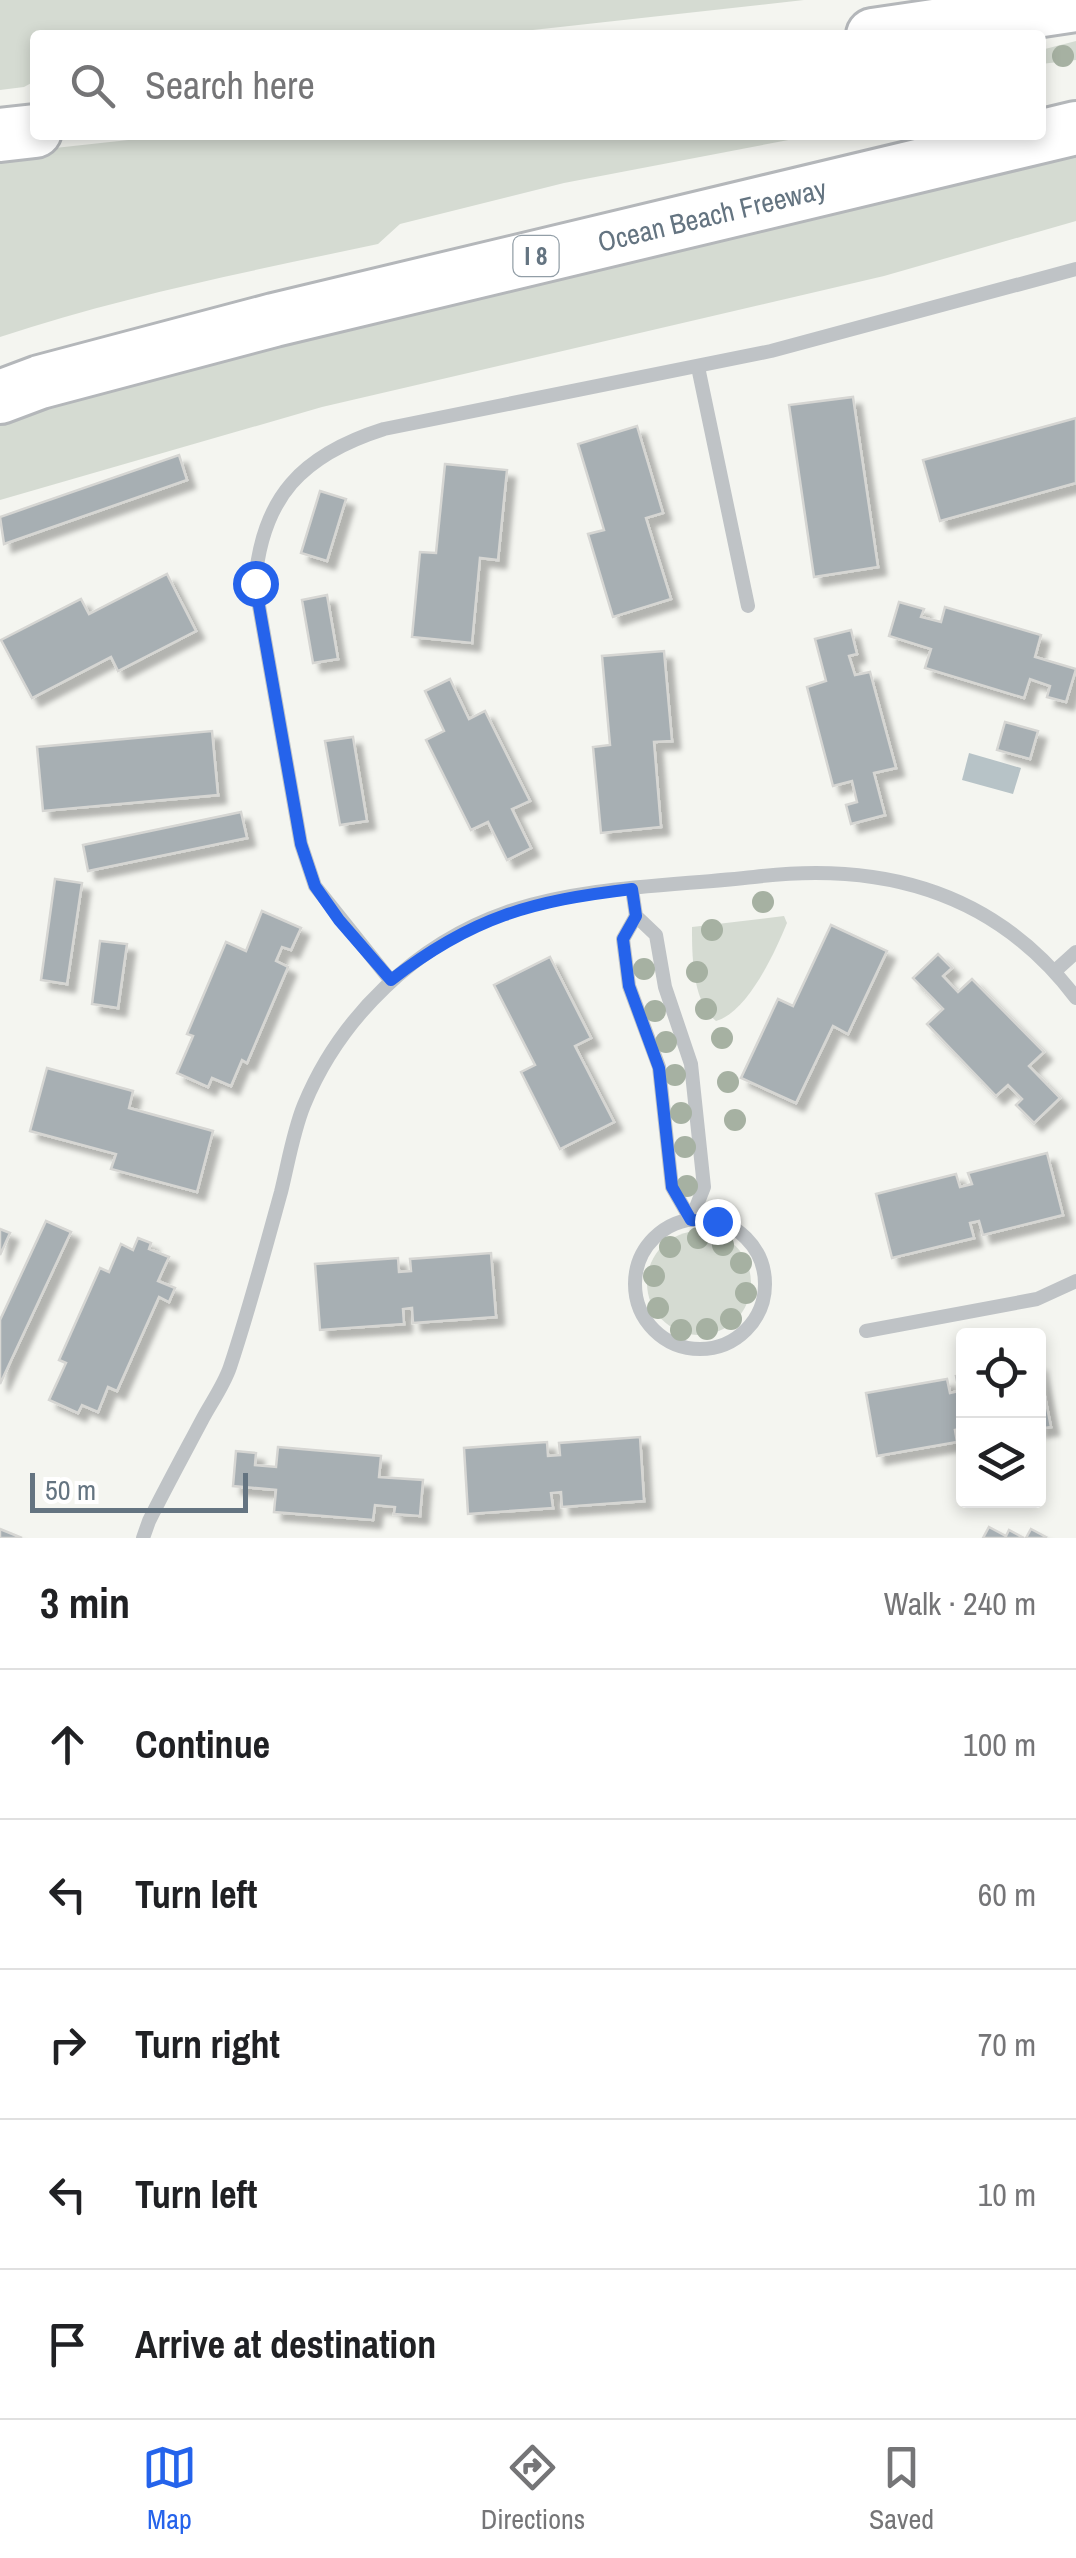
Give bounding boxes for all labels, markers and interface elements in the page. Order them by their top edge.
search box [30,30,1046,140]
icon: search [65,58,120,113]
text: Search here [145,60,315,111]
street label: Ocean Beach Freeway [594,169,830,261]
road number: I 8 [514,236,558,276]
route start [233,561,279,607]
route end [695,1199,741,1245]
map controls [956,1328,1046,1508]
button: locate [956,1328,1046,1418]
button: layers [956,1418,1046,1508]
scale bar [30,1468,248,1512]
text: 50 m [45,1471,96,1509]
text: 3 min [40,1575,130,1631]
text: Walk · 240 m [884,1582,1036,1625]
icon: ahead [40,1717,95,1772]
text: Continue [135,1719,270,1770]
text: 100 m [963,1723,1036,1766]
icon: left [40,1867,95,1922]
text: Turn left [135,1869,257,1920]
text: 60 m [978,1873,1036,1916]
icon: right [40,2017,95,2072]
text: Turn right [135,2019,280,2070]
text: 70 m [978,2023,1036,2066]
icon: left [40,2167,95,2222]
text: Turn left [135,2169,257,2220]
text: 10 m [978,2173,1036,2216]
icon: arrive [40,2317,95,2372]
text: Arrive at destination [135,2319,436,2370]
tab: Map [142,2440,197,2538]
tab: Directions [481,2440,585,2538]
tab: Saved [869,2440,934,2538]

